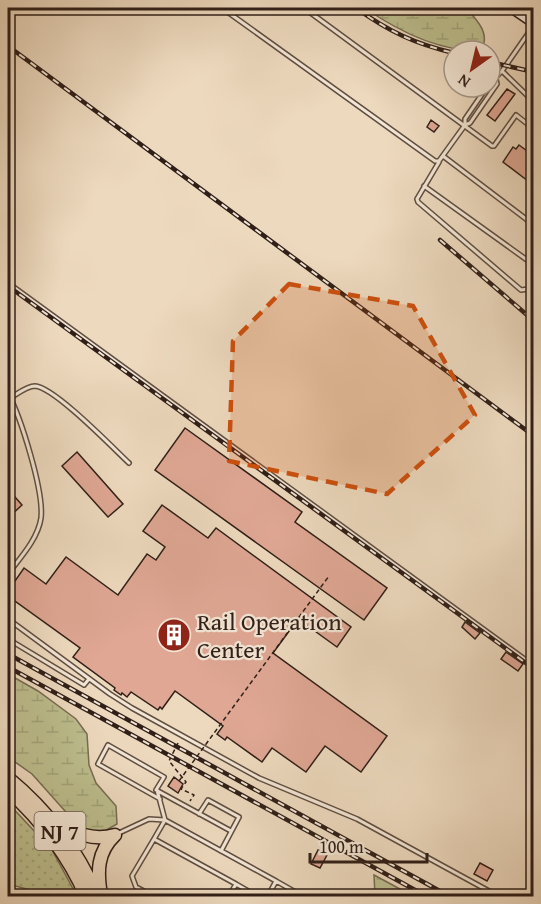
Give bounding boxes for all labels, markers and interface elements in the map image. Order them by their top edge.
north arrow [442,39,502,99]
text: N [452,68,475,94]
place label: Rail Operation Center [197,604,342,667]
building icon: Rail Operation Center [156,617,192,653]
road number: NJ 7 [34,812,86,850]
scale bar [310,826,427,864]
text: 100 m [319,833,364,860]

